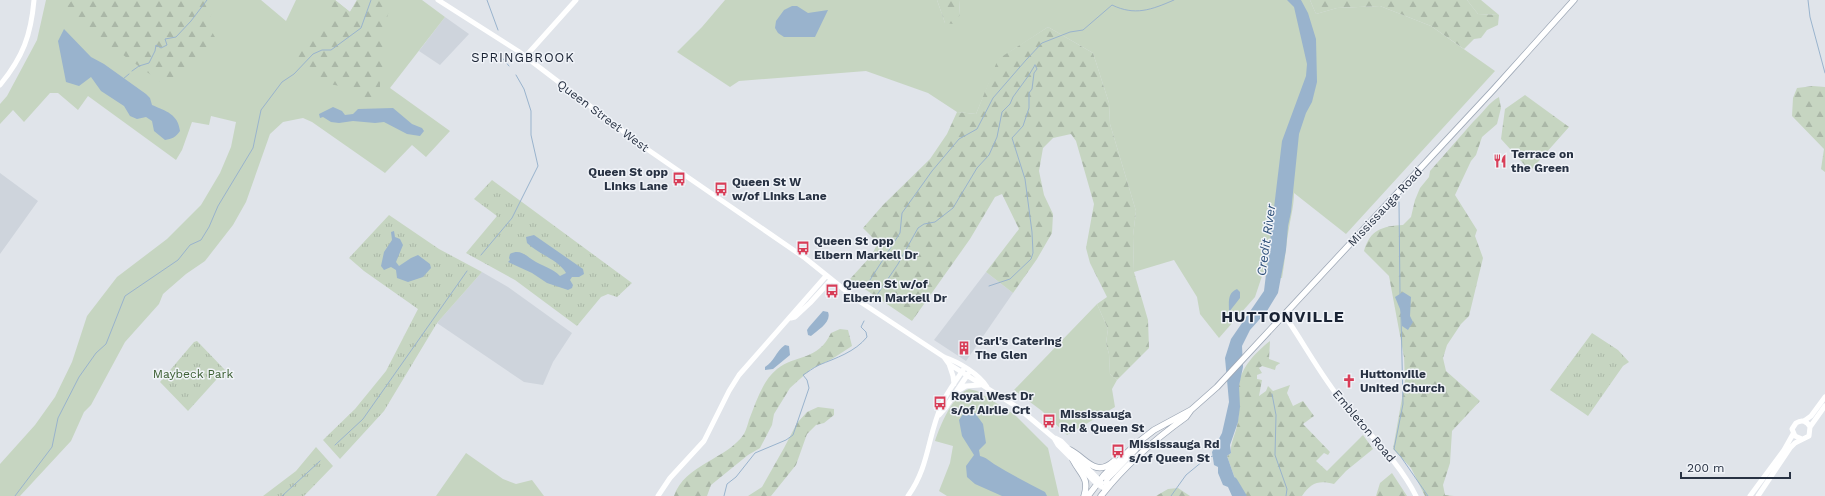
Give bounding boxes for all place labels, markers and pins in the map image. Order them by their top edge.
place label: Terrace on the Green [1511,147,1574,175]
restaurant icon: Terrace on the Green [1492,153,1508,169]
place label: Queen St opp Links Lane [588,165,668,193]
bus stop icon: Queen St opp Links Lane [671,171,687,187]
place label: Queen St W w/of Links Lane [732,175,827,203]
bus stop icon: Queen St W w/of Links Lane [713,181,729,197]
place label: Queen St opp Elbern Markell Dr [814,234,919,262]
bus stop icon: Queen St opp Elbern Markell Dr [795,240,811,256]
place label: Queen St w/of Elbern Markell Dr [843,277,948,305]
bus stop icon: Queen St w/of Elbern Markell Dr [824,283,840,299]
place label: Carl's Catering The Glen [975,334,1062,362]
building icon: Carl's Catering The Glen [956,340,972,356]
place label: Huttonville United Church [1360,367,1445,395]
church icon: Huttonville United Church [1341,373,1357,389]
place label: Royal West Dr s/of Airlie Crt [951,389,1035,417]
bus stop icon: Royal West Dr s/of Airlie Crt [932,395,948,411]
place label: Mississauga Rd & Queen St [1060,407,1145,435]
bus stop icon: Mississauga Rd & Queen St [1041,413,1057,429]
place label: Mississauga Rd s/of Queen St [1129,437,1220,465]
bus stop icon: Mississauga Rd s/of Queen St [1110,443,1126,459]

